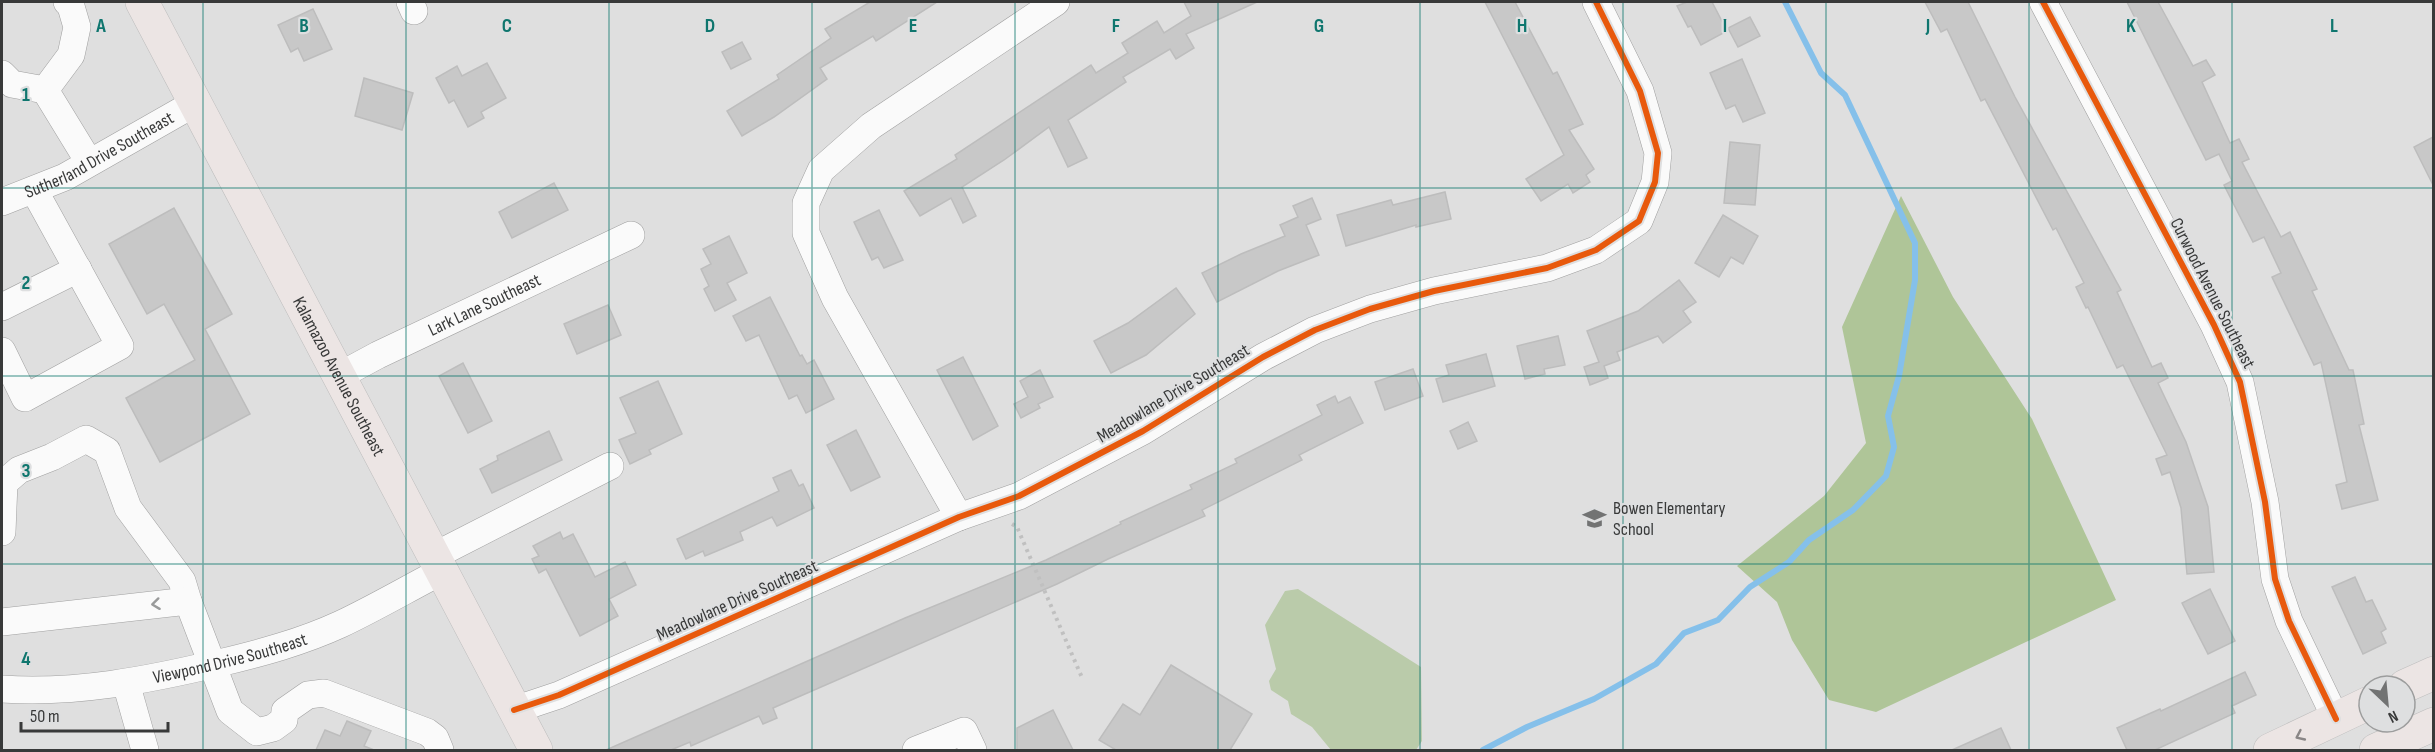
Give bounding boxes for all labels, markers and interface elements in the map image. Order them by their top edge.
text: A [95,14,106,38]
text: B [299,14,309,38]
text: C [502,14,512,38]
text: D [705,14,715,38]
text: E [909,14,917,38]
text: F [1112,14,1120,38]
text: G [1314,14,1324,38]
text: H [1517,14,1527,38]
text: I [1723,14,1727,38]
text: J [1925,14,1930,38]
text: K [2126,14,2136,38]
text: L [2330,14,2338,38]
text: 1 [22,83,30,107]
street label: Sutherland Drive Southeast [22,107,178,203]
street label: Curwood Avenue Southeast [2166,215,2260,372]
street label: Lark Lane Southeast [425,269,545,341]
text: 2 [22,271,30,295]
street label: Kalamazoo Avenue Southeast [288,293,389,460]
street label: Meadowlane Drive Southeast [1093,339,1254,447]
text: 3 [22,459,31,483]
place label: Bowen Elementary School [1613,498,1725,540]
school or university icon: Bowen Elementary School [1582,505,1608,531]
street label: Meadowlane Drive Southeast [653,555,822,645]
one-way arrow [152,597,161,610]
street label: Viewpond Drive Southeast [151,629,310,688]
text: 4 [21,647,31,671]
north arrow [2357,674,2417,734]
scale bar [21,695,168,733]
text: 50 m [30,706,60,727]
text: N [2385,706,2401,727]
one-way arrow [2296,728,2307,740]

